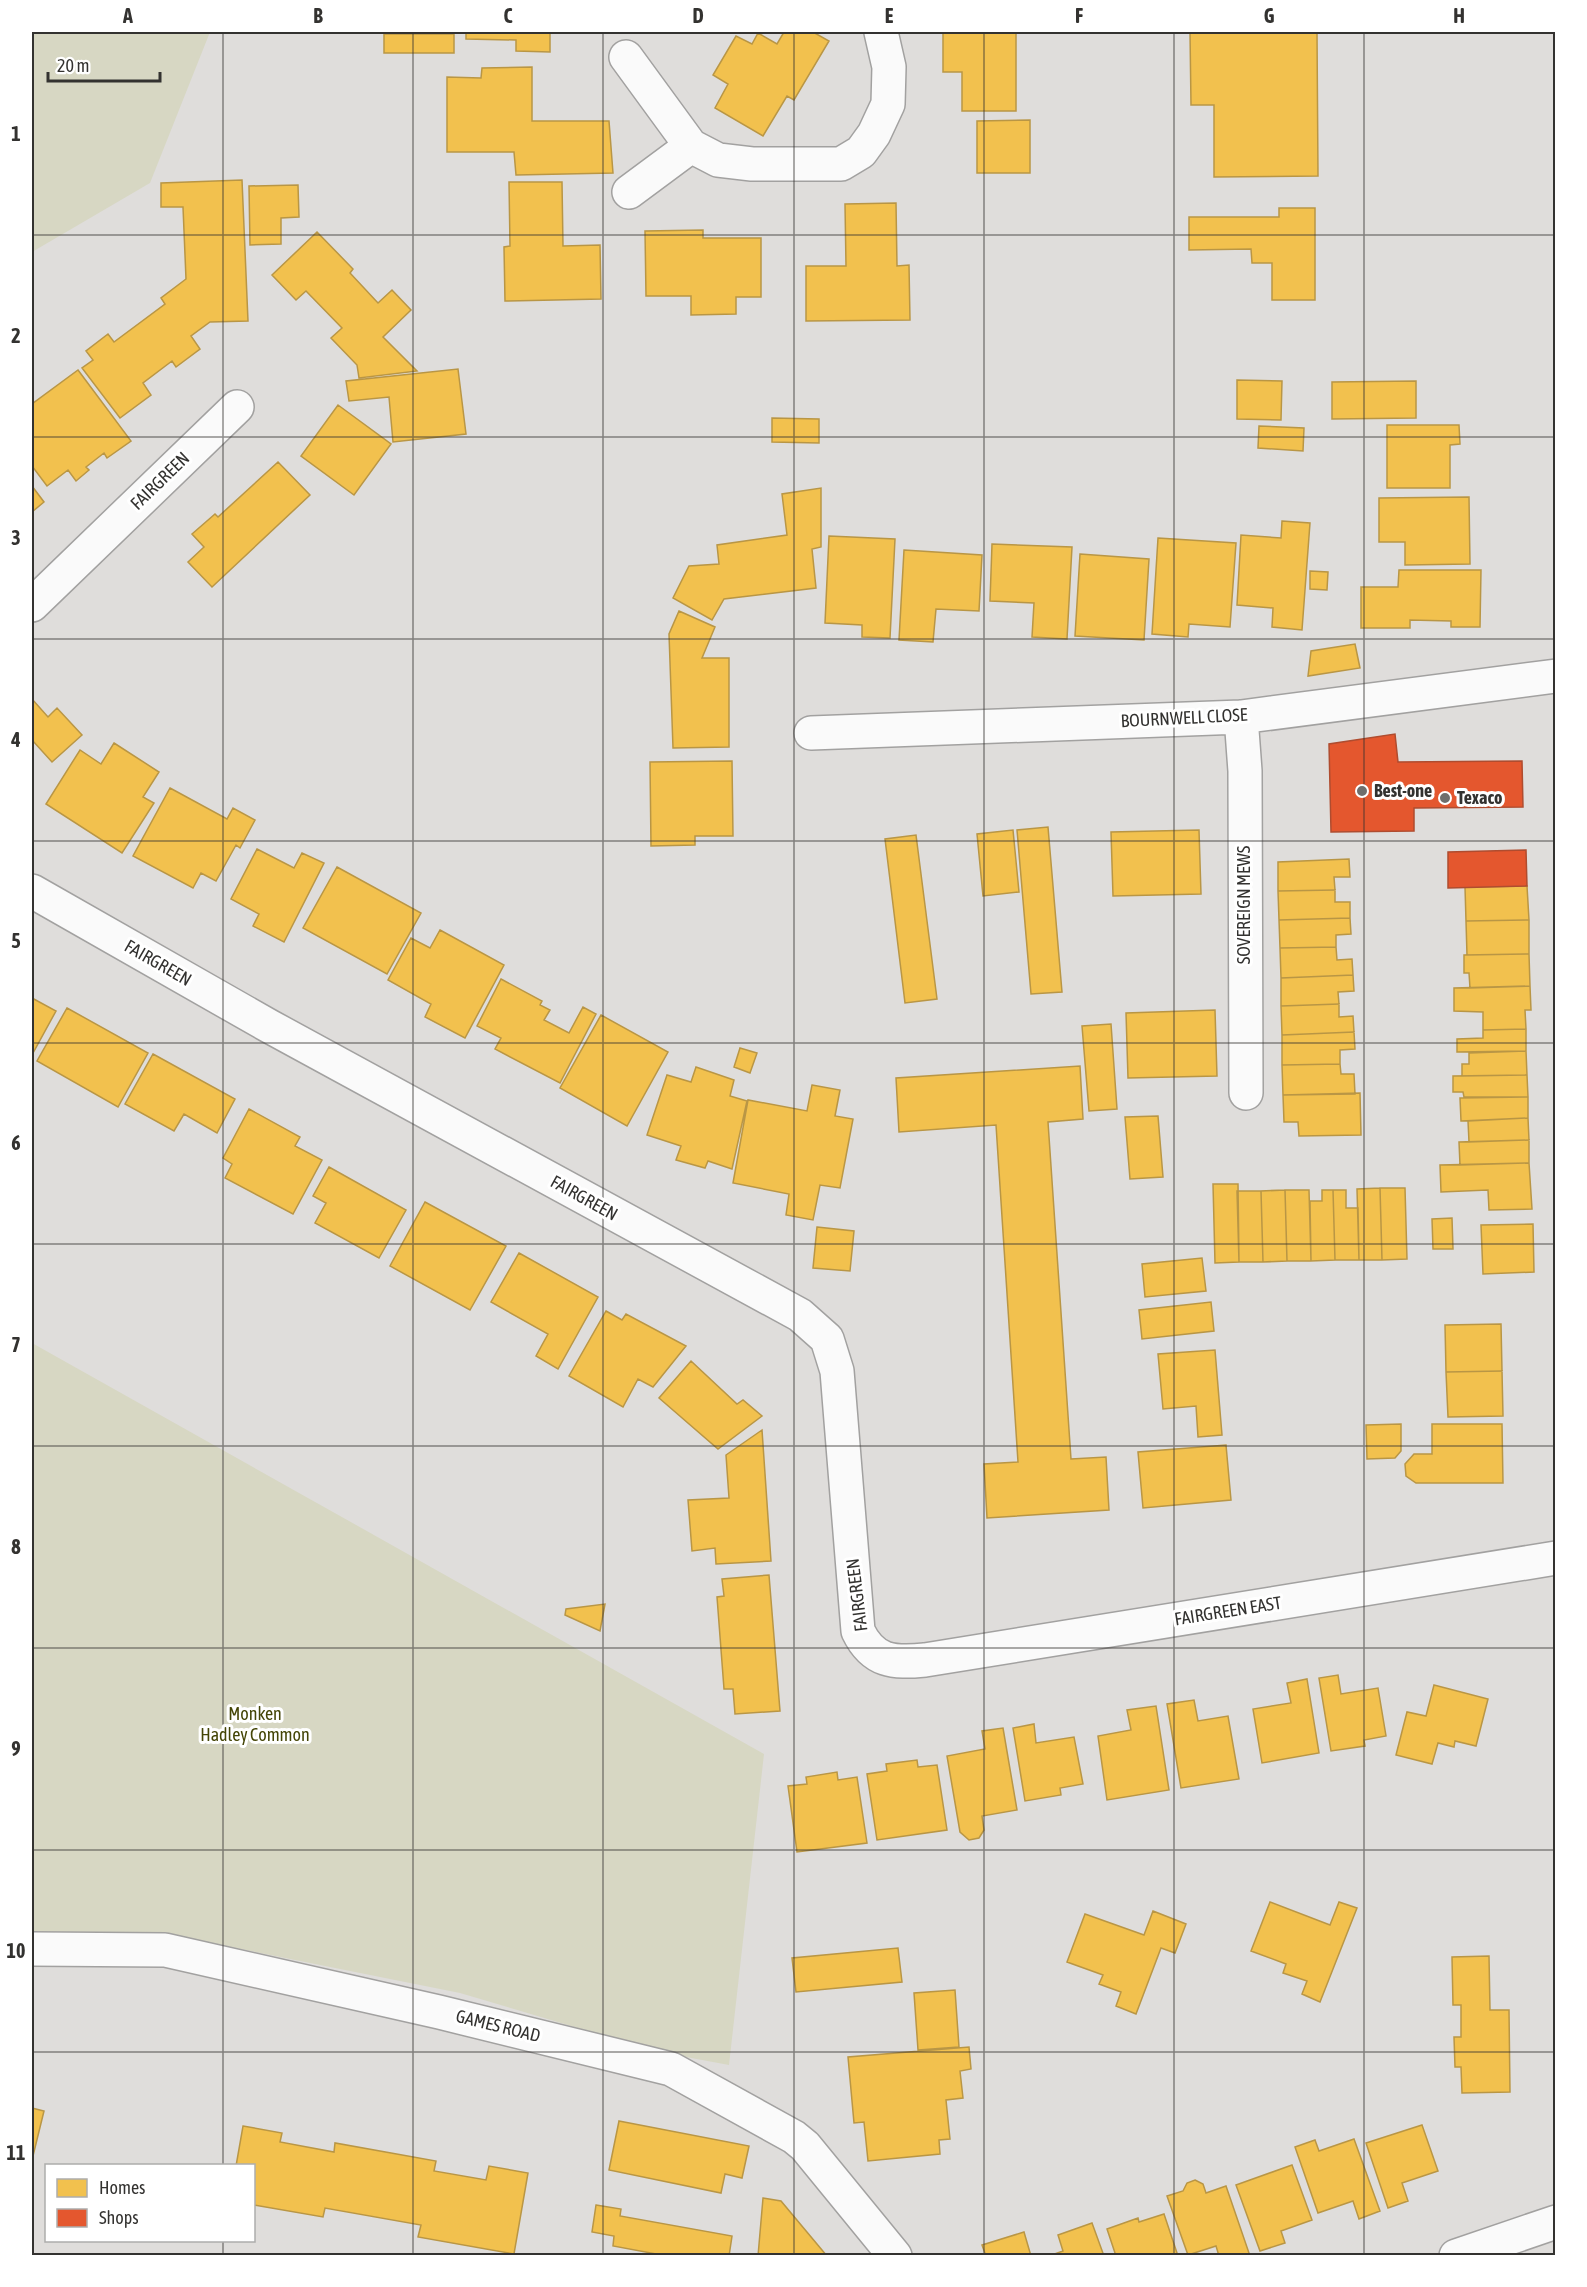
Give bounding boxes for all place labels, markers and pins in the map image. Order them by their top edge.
place label: Best-one [1374,780,1432,801]
marker: Best-one [1355,784,1369,798]
place label: Texaco [1457,787,1503,808]
marker: Texaco [1438,791,1452,805]

